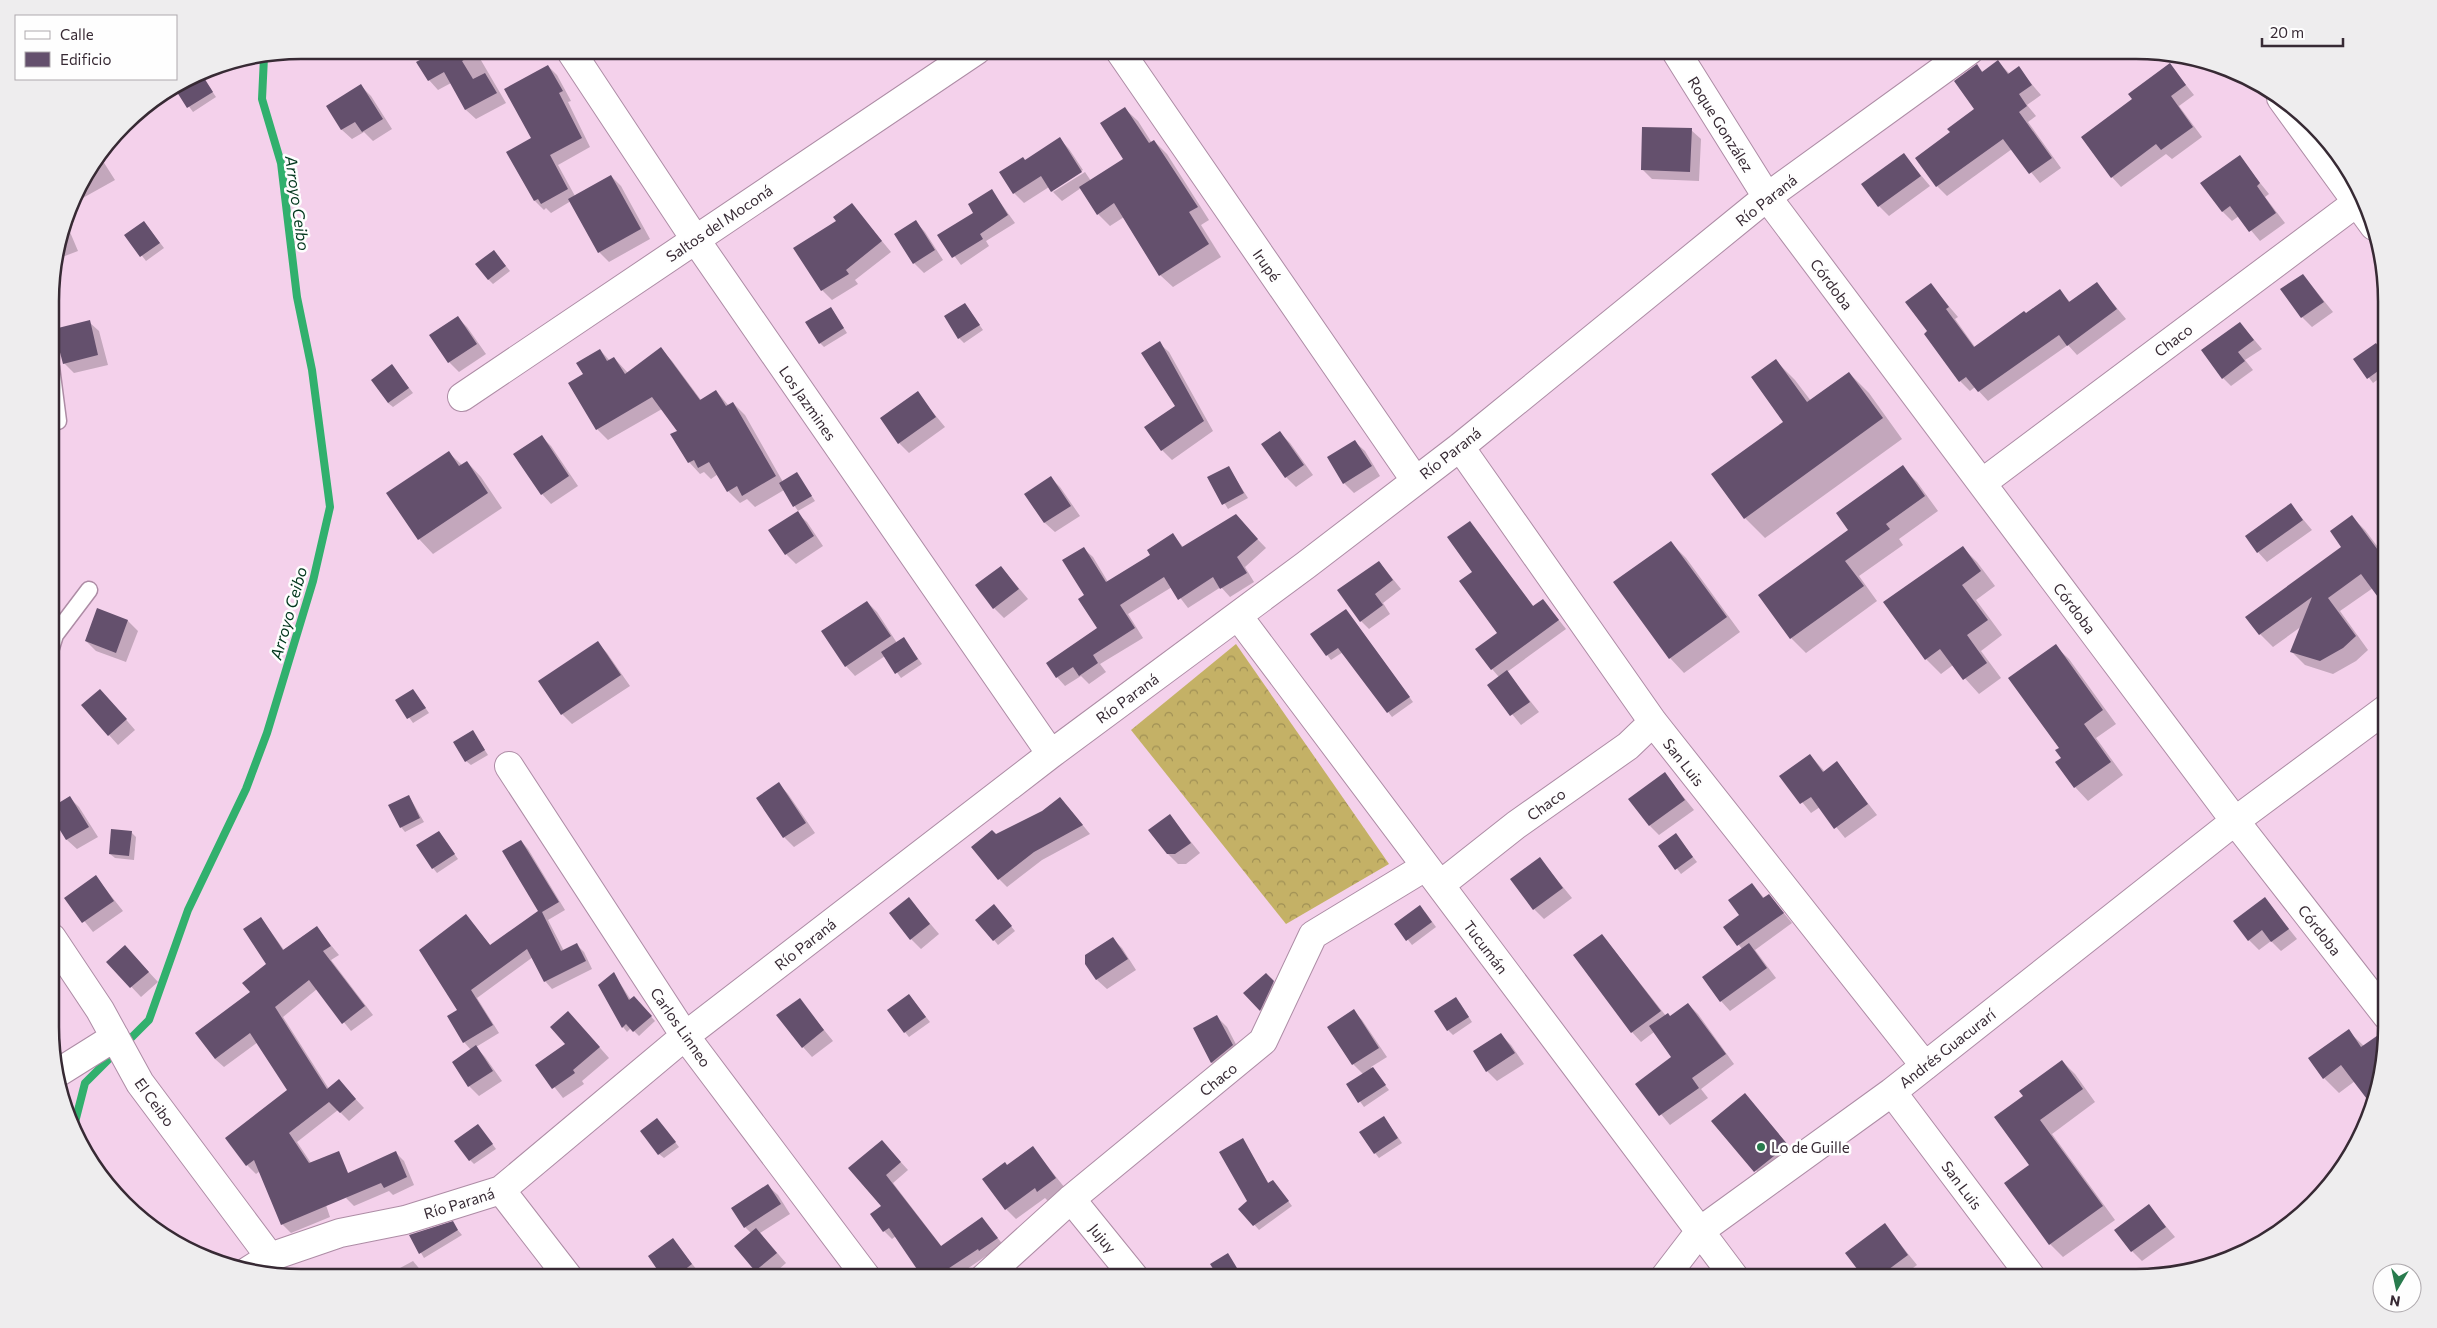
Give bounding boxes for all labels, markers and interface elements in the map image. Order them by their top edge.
legend [15,15,178,80]
scale bar [2262,15,2343,47]
text: 20 m [2270,23,2304,41]
text: Calle [60,25,94,43]
text: Edificio [60,50,111,68]
street label: Roque González [1684,73,1758,175]
water label: Arroyo Ceibo [282,153,314,252]
street label: Río Paraná [1732,170,1800,230]
street label: Saltos del Moconá [662,181,776,265]
street label: Irupé [1249,245,1285,285]
street label: Córdoba [1807,255,1857,313]
street label: Chaco [2150,320,2196,360]
street label: Los Jazmines [776,362,840,444]
street label: Río Paraná [1416,423,1484,483]
water label: Arroyo Ceibo [265,564,310,663]
street label: Córdoba [2050,579,2100,637]
street label: Río Paraná [1092,669,1162,727]
street label: San Luis [1660,734,1708,790]
street label: Chaco [1523,784,1569,824]
street label: Córdoba [2295,901,2345,959]
street label: Río Paraná [771,914,839,974]
street label: Tucumán [1460,917,1512,977]
street label: Carlos Linneo [647,984,715,1070]
street label: Andrés Guacurarí [1895,1004,2000,1091]
street label: Chaco [1196,1058,1240,1100]
street label: El Ceibo [131,1074,179,1130]
place label: Lo de Guille [1771,1138,1850,1156]
marker: Lo de Guille [1755,1141,1767,1153]
street label: San Luis [1938,1157,1986,1213]
street label: Río Paraná [421,1184,497,1222]
street label: Jujuy [1086,1220,1120,1257]
north arrow [2372,1263,2422,1313]
text: N [2388,1292,2401,1311]

